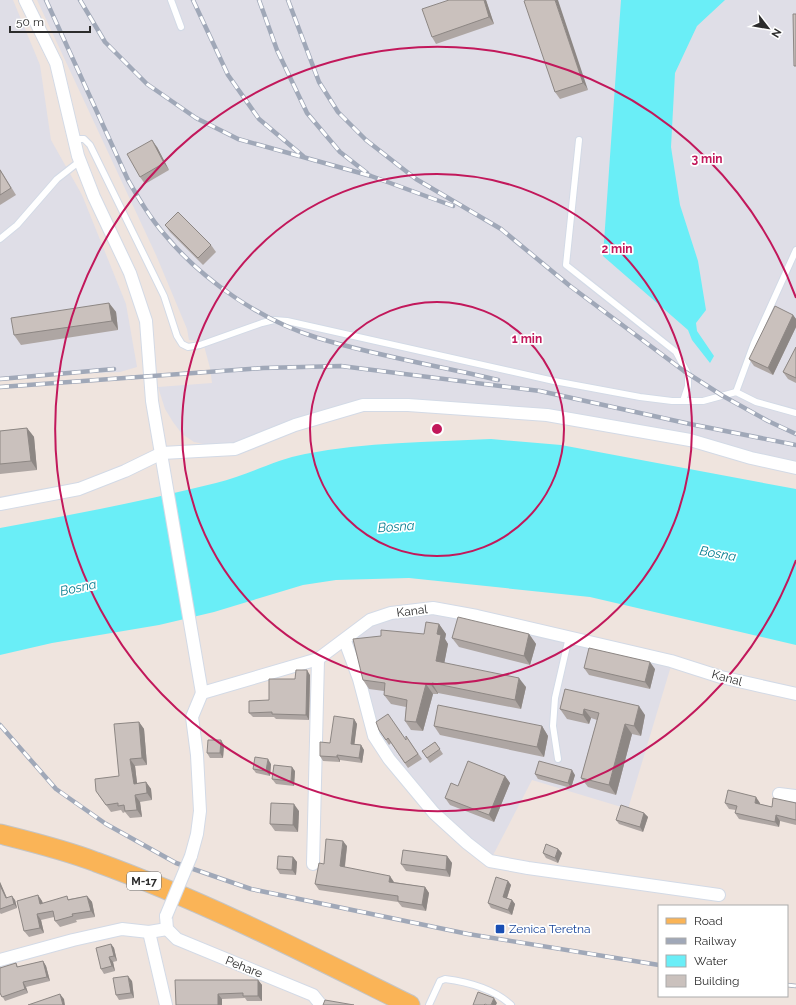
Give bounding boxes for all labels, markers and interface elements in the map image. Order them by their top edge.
scale bar [10,8,90,34]
north arrow [748,8,788,48]
text: 50 m [16,15,44,29]
text: N [768,26,784,40]
text: 3 min [691,152,723,166]
text: 2 min [601,242,633,256]
text: 1 min [512,332,542,346]
centre of rings [430,422,444,436]
water label: Bosna [377,518,415,535]
water label: Bosna [698,543,738,564]
water label: Bosna [58,576,98,599]
street label: Kanal [396,602,429,620]
street label: Kanal [710,667,745,689]
road number: M-17 [127,872,161,890]
legend [658,905,788,997]
text: Road [694,914,723,928]
place label: Zenica Teretna [509,922,590,936]
marker: Zenica Teretna [494,923,506,935]
text: Railway [694,934,737,948]
street label: Pehare [223,953,265,981]
text: Water [694,954,728,968]
text: Building [694,974,740,988]

